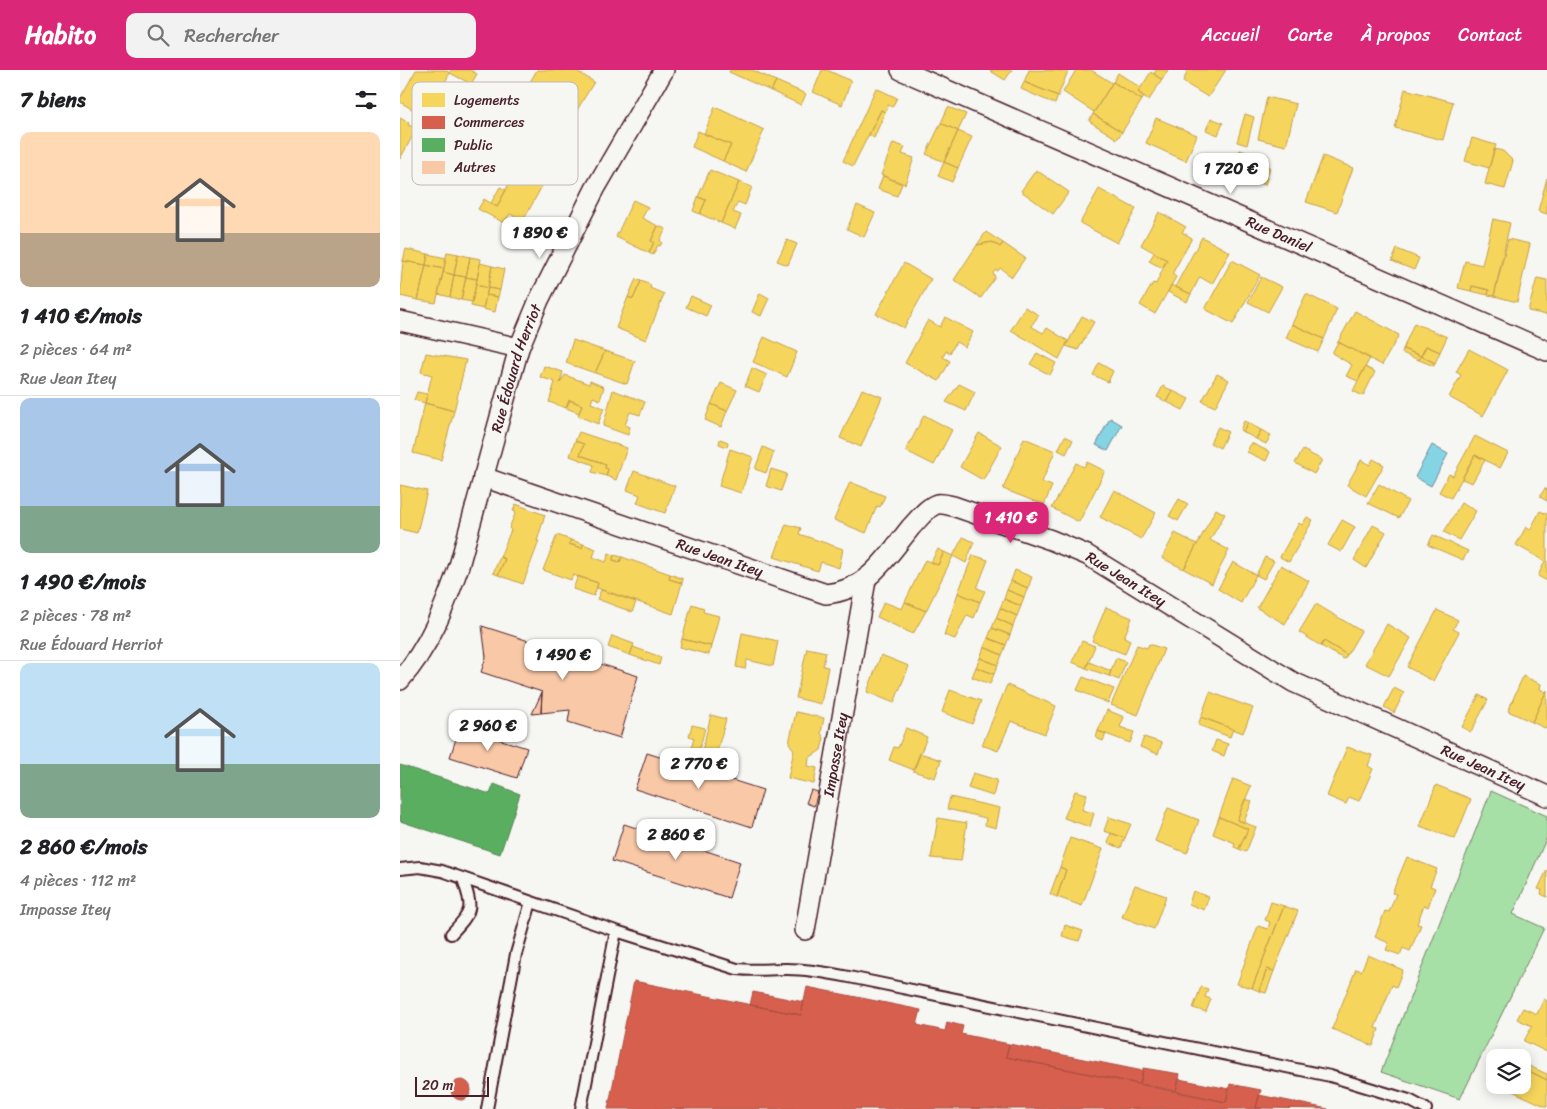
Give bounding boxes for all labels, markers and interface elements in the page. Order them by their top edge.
search box [126,13,476,58]
text: Habito [25,14,96,56]
text: Rechercher [184,19,279,52]
text: Accueil [1201,19,1260,51]
text: Carte [1288,19,1333,51]
text: À propos [1361,19,1430,51]
text: Contact [1458,19,1522,51]
icon: search [144,21,172,49]
text: 7 biens [20,81,86,119]
legend [412,82,578,185]
icon: filters [352,86,380,114]
text: Logements [454,88,520,113]
text: Commerces [454,110,525,135]
text: Public [454,133,493,158]
pin: 1 720 € [1185,152,1277,195]
text: 1 720 € [1204,154,1258,183]
text: Autres [453,155,496,180]
icon: home [155,165,245,255]
street label: Rue Daniel [1242,209,1317,260]
pin: 1 890 € [494,216,586,259]
text: 1 890 € [512,218,568,247]
text: 1 410 €/mois [20,297,142,335]
street label: Rue Édouard Herriot [483,299,549,436]
text: 2 pièces · 64 m² [20,335,132,364]
text: Rue Jean Itey [20,364,116,393]
icon: home [155,430,245,520]
pin: 1 410 € [965,502,1057,544]
text: 1 410 € [985,503,1037,532]
street label: Rue Jean Itey [673,531,767,585]
street label: Rue Jean Itey [1081,544,1171,614]
text: 1 490 €/mois [20,563,146,601]
text: 2 pièces · 78 m² [20,601,131,630]
text: Rue Édouard Herriot [20,630,163,659]
pin: 1 490 € [517,638,609,681]
text: 1 490 € [535,640,591,669]
icon: home [155,695,245,785]
pin: 2 960 € [442,710,534,752]
street label: Impasse Itey [815,710,856,800]
text: 2 960 € [459,711,517,740]
street label: Rue Jean Itey [1437,737,1530,798]
pin: 2 770 € [653,748,745,790]
text: 2 770 € [671,749,727,778]
pin: 2 860 € [630,818,722,861]
text: 2 860 € [647,820,705,849]
text: 2 860 €/mois [20,828,148,866]
text: 4 pièces · 112 m² [20,866,136,895]
text: Impasse Itey [20,895,111,924]
map controls [1486,1049,1531,1094]
button: layers [1486,1049,1531,1094]
text: 20 m [422,1073,453,1098]
scale bar [415,1074,489,1097]

